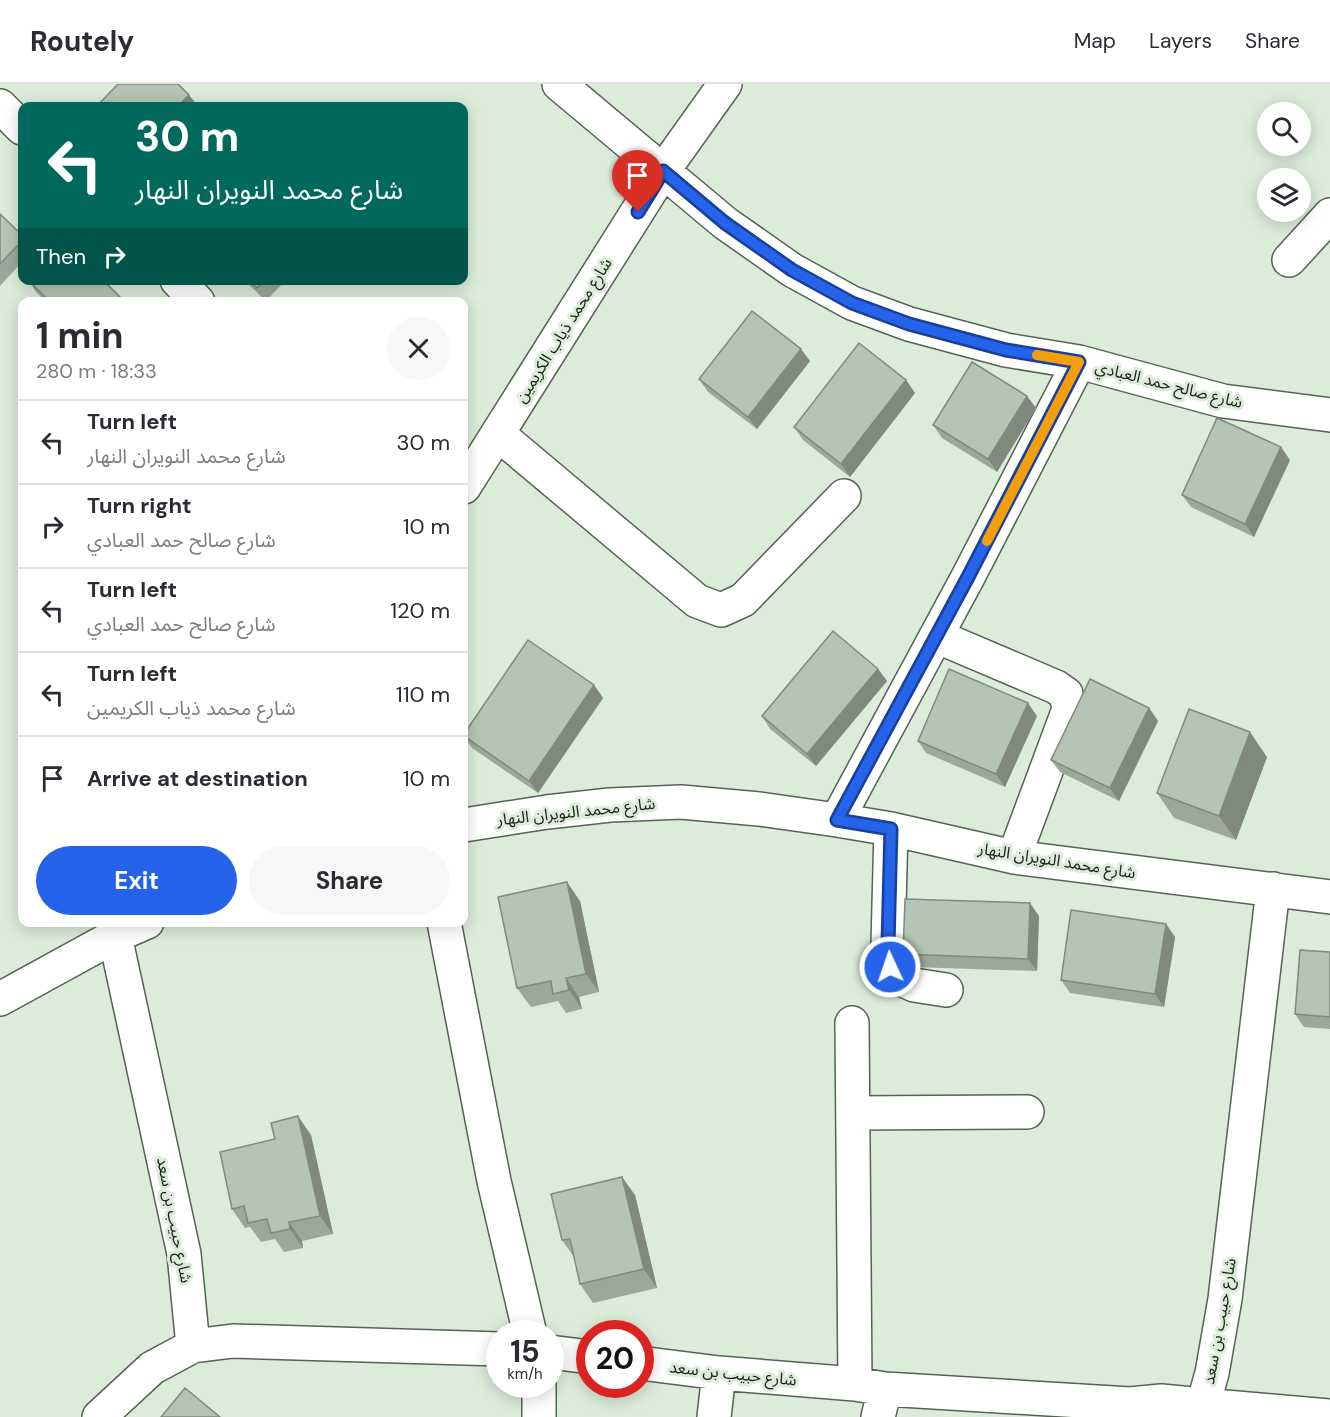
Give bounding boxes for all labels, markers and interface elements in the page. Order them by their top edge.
text: Routely [30,23,134,60]
text: Map [1074,27,1116,55]
text: Layers [1149,27,1212,55]
text: Share [1245,27,1300,55]
map controls [1257,102,1311,222]
button: search [1257,102,1311,156]
text: 30 m [135,109,239,164]
icon: left [36,126,114,204]
pin [612,150,663,212]
icon: arrive [621,159,654,192]
button: layers [1257,168,1311,222]
text: شارع محمد النويران النهار [135,172,403,207]
icon: right [98,240,131,273]
text: Then [36,242,86,271]
street label: شارع محمد ذياب الكريمين [510,254,618,408]
text: 1 min [36,312,124,359]
button: close [387,317,450,380]
street label: شارع صالح حمد العبادي [1093,356,1245,415]
text: 280 m · 18:33 [36,358,157,384]
text: Turn left [87,407,177,436]
icon: left [36,426,69,459]
text: 30 m [396,428,450,457]
text: شارع محمد النويران النهار [87,443,286,469]
text: Turn right [87,491,192,520]
icon: right [36,510,69,543]
text: 10 m [403,512,450,541]
text: شارع صالح حمد العبادي [87,527,276,553]
text: Turn left [87,575,177,604]
icon: left [36,594,69,627]
text: 120 m [390,596,450,625]
text: شارع صالح حمد العبادي [87,611,276,637]
text: Turn left [87,659,177,688]
icon: left [36,678,69,711]
text: 110 m [396,680,450,709]
text: شارع محمد ذياب الكريمين [87,695,296,721]
icon: arrive [36,762,69,795]
text: Arrive at destination [87,764,308,793]
text: 10 m [403,764,450,793]
street label: شارع محمد النويران النهار [495,793,656,832]
street label: شارع محمد النويران النهار [976,838,1137,885]
button: Exit [36,846,237,915]
button: Share [249,846,450,915]
position arrow [858,935,922,999]
street label: شارع حبيب بن سعد [150,1155,197,1285]
street label: شارع حبيب بن سعد [1198,1256,1243,1386]
speed limit sign: 20 [576,1320,654,1398]
text: 15 [510,1332,540,1371]
street label: شارع حبيب بن سعد [668,1356,798,1393]
text: km/h [507,1364,543,1384]

